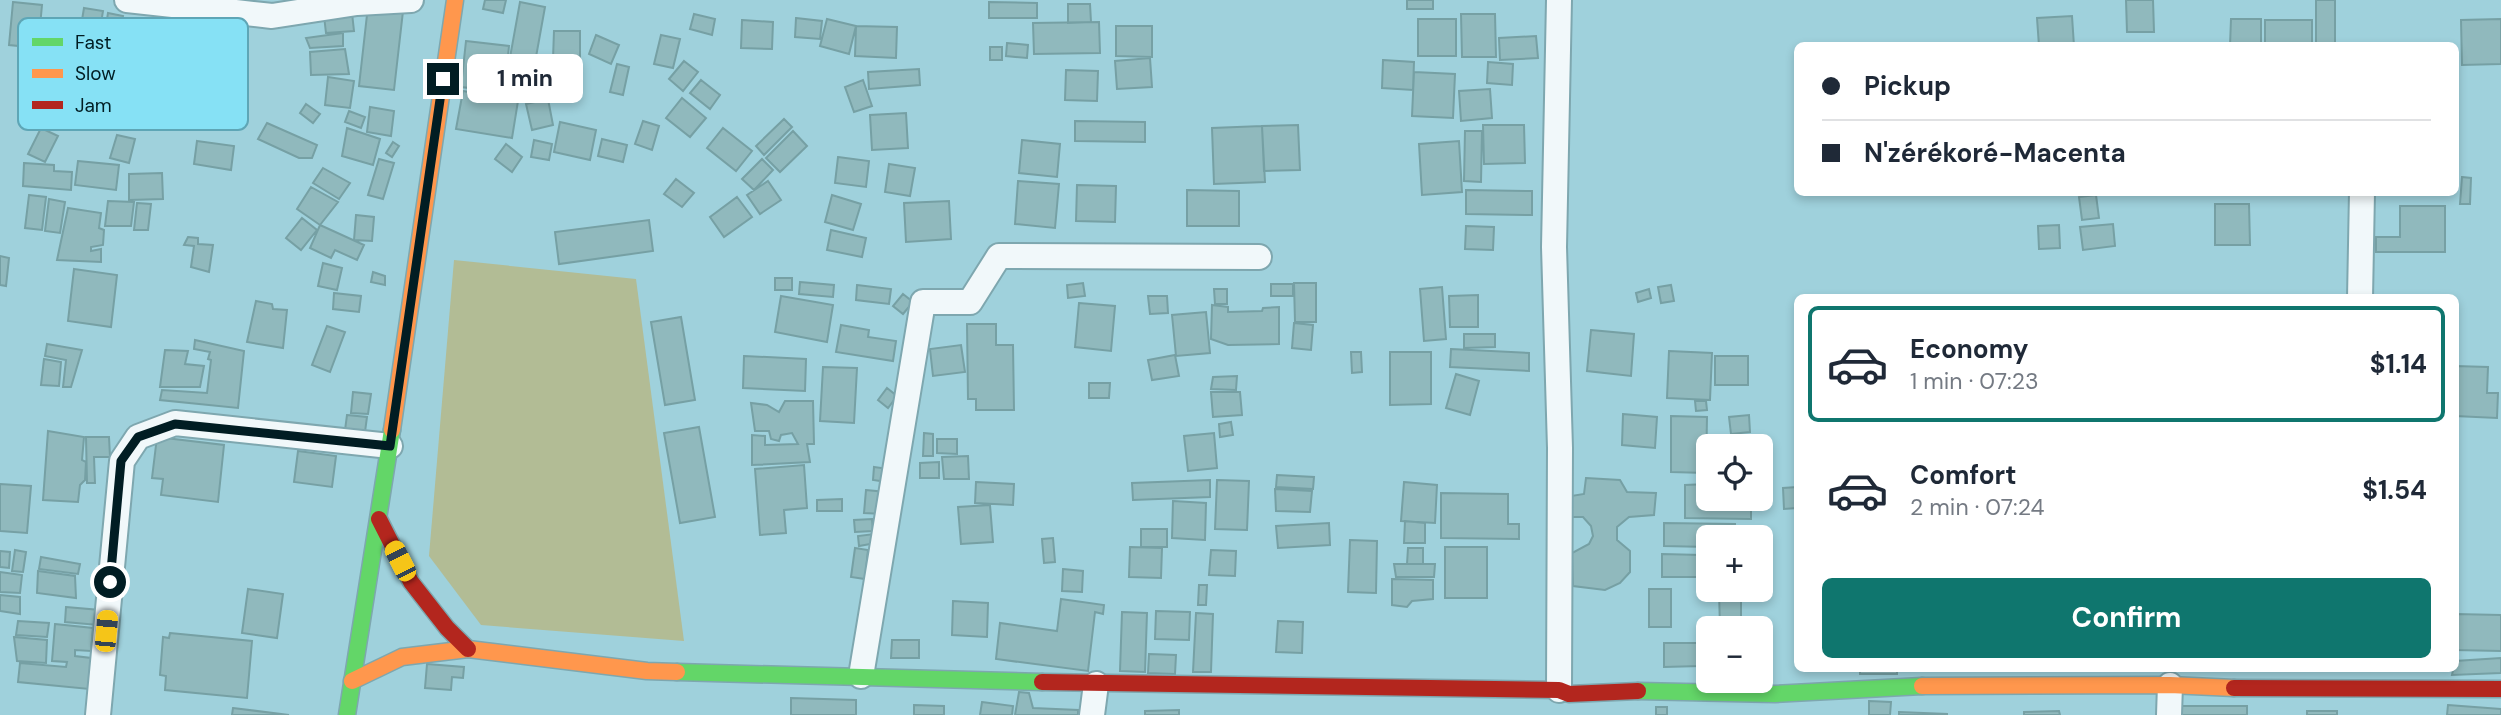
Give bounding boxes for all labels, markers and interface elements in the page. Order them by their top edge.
legend [18,18,248,130]
text: Fast [75,30,111,55]
callout: 1 min [467,55,583,104]
text: Slow [75,61,116,86]
route end [427,63,459,95]
text: 1 min [497,63,553,93]
text: Pickup [1864,69,1951,103]
text: Jam [75,93,112,118]
text: N'zérékoré-Macenta [1864,136,2126,170]
text: Economy [1910,332,2028,366]
icon: car [1826,333,1889,396]
text: $1.14 [2370,347,2427,381]
text: 1 min · 07:23 [1910,366,2038,396]
map controls [1696,434,1773,693]
button: locate [1696,434,1773,511]
text: Comfort [1910,458,2016,492]
icon: car [1826,459,1889,522]
text: $1.54 [2362,473,2427,507]
text: 2 min · 07:24 [1910,492,2045,522]
button: + [1696,525,1773,602]
car [382,538,419,584]
route start [94,566,126,598]
button: Confirm [1822,578,2431,658]
car [94,609,119,653]
button: − [1696,616,1773,693]

